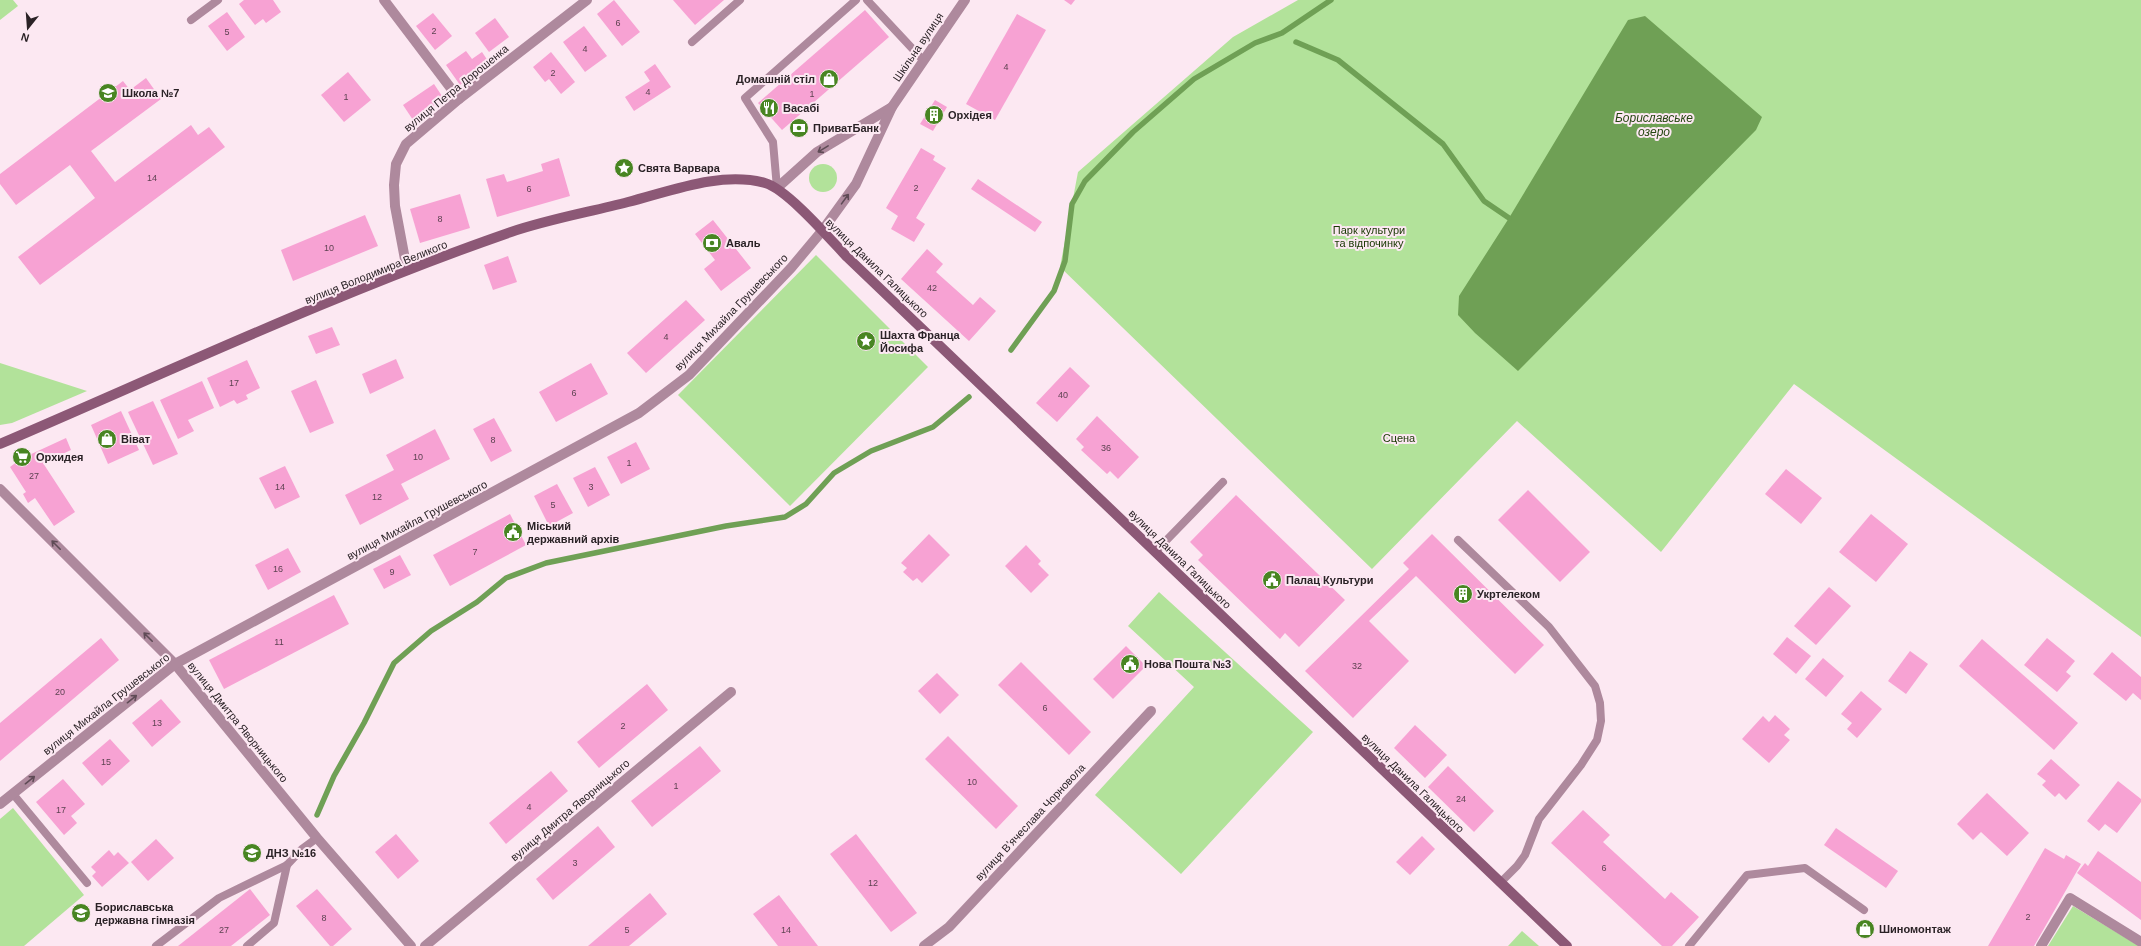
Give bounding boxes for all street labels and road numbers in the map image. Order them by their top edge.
street label: Шкільна вулиця [891,10,945,84]
street label: вулиця Петра Дорошенка [401,42,511,134]
street label: вулиця Данила Галицького [824,216,930,320]
street label: вулиця Володимира Великого [303,238,449,306]
street label: вулиця Михайла Грушевського [672,251,790,373]
street label: вулиця Михайла Грушевського [345,478,489,562]
street label: вулиця Данила Галицького [1127,507,1233,611]
street label: вулиця Михайла Грушевського [40,651,172,757]
street label: вулиця Дмитра Яворницького [186,659,290,785]
street label: вулиця Данила Галицького [1360,731,1466,835]
street label: вулиця Дмитра Яворницького [508,757,632,863]
street label: вулиця Вʼячеслава Чорновола [973,761,1088,883]

